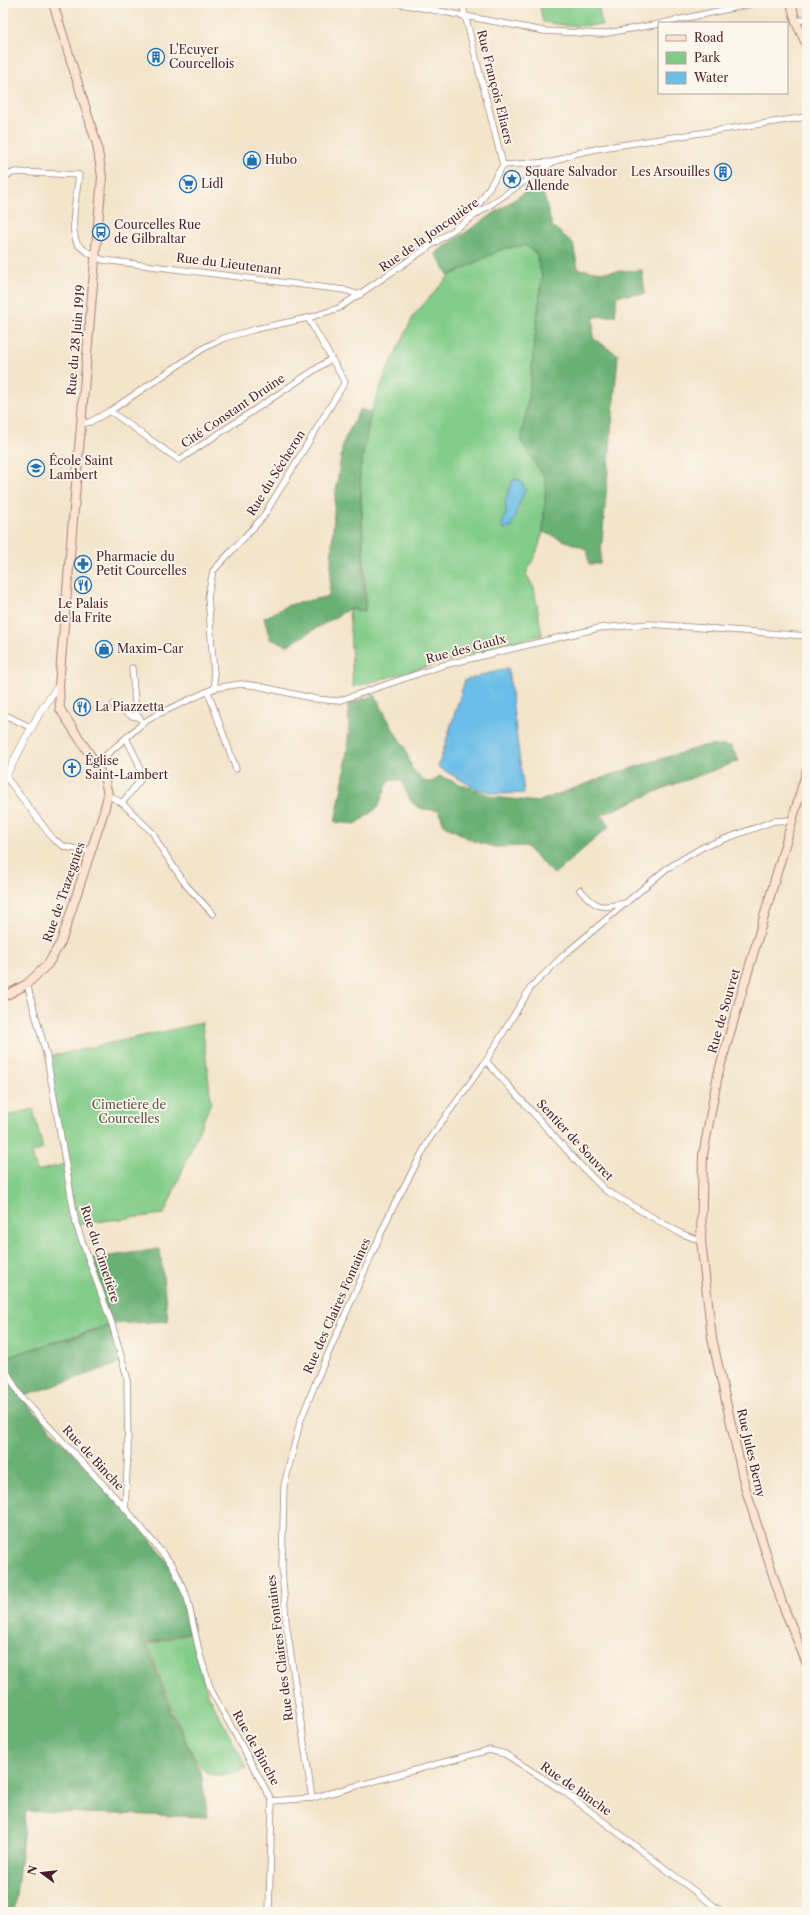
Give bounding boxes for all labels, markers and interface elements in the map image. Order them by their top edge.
legend [658,22,788,94]
street label: Rue François Eliaers [474,28,517,146]
text: Road [694,30,724,45]
place label: L'Ecuyer Courcellois [169,42,234,71]
building icon: L'Ecuyer Courcellois [146,47,166,67]
text: Park [694,50,721,65]
text: Water [693,70,728,85]
shop icon: Hubo [242,150,262,170]
place label: Hubo [265,152,297,167]
building icon: Les Arsouilles [713,162,733,182]
place label: Square Salvador Allende [524,164,617,193]
place label: Les Arsouilles [631,164,710,179]
place icon: Square Salvador Allende [502,169,522,189]
supermarket icon: Lidl [178,174,198,194]
place label: Lidl [201,176,224,191]
street label: Rue de la Joncquière [376,194,482,275]
place label: Courcelles Rue de Gilbraltar [114,217,201,246]
bus stop icon: Courcelles Rue de Gilbraltar [91,222,111,242]
street label: Rue du Lieutenant [175,250,283,278]
street label: Rue du 28 Juin 1919 [63,284,88,396]
street label: Cité Constant Druine [178,370,288,451]
street label: Rue du Sécheron [243,427,308,518]
place label: École Saint Lambert [49,452,114,482]
school or university icon: École Saint Lambert [26,458,46,478]
place label: Pharmacie du Petit Courcelles [96,549,187,578]
pharmacy icon: Pharmacie du Petit Courcelles [73,554,93,574]
restaurant icon: Le Palais de la Frite [73,575,93,595]
place label: Le Palais de la Frite [54,596,112,625]
street label: Rue des Gaulx [424,631,508,666]
shop icon: Maxim-Car [94,639,114,659]
place label: Maxim-Car [117,641,183,656]
restaurant icon: La Piazzetta [72,697,92,717]
place label: La Piazzetta [95,699,165,714]
place label: Église Saint-Lambert [85,752,169,782]
church icon: Église Saint-Lambert [62,758,82,778]
street label: Rue de Trazegnies [39,840,88,944]
street label: Rue de Souvret [704,966,743,1055]
street label: Sentier de Souvret [534,1096,617,1184]
park label: Cimetière de Courcelles [92,1097,166,1126]
street label: Rue du Cimetière [78,1203,123,1304]
street label: Rue des Claires Fontaines [300,1235,373,1376]
street label: Rue Jules Berny [734,1407,769,1499]
street label: Rue de Binche [59,1422,127,1493]
street label: Rue des Claires Fontaines [263,1574,296,1722]
street label: Rue de Binche [230,1708,283,1788]
street label: Rue de Binche [538,1759,615,1819]
north arrow [22,1853,62,1893]
text: N [24,1864,40,1877]

